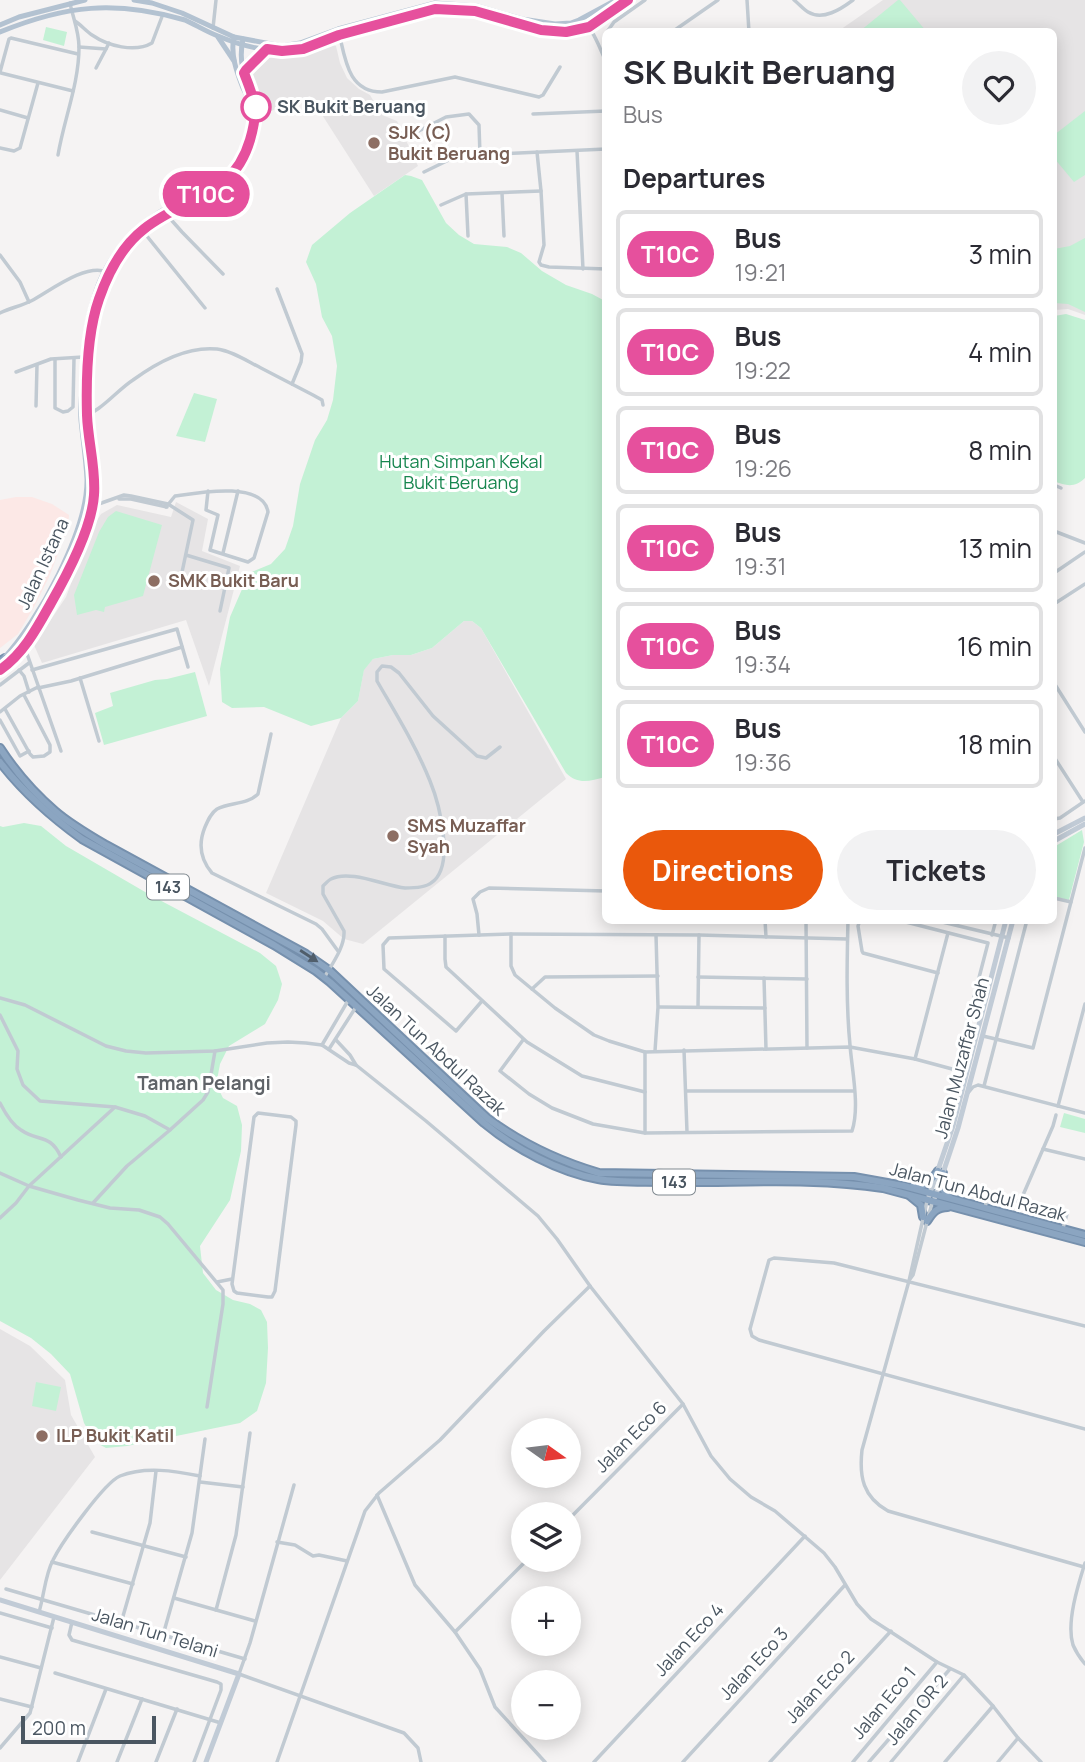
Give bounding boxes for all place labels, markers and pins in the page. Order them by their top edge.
marker: SK Bukit Beruang [241,92,271,122]
place label: SK Bukit Beruang [277,94,426,118]
place label: SJK (C) Bukit Beruang [388,120,510,165]
marker: SJK (C) Bukit Beruang [366,135,382,151]
place label: SMK Bukit Baru [168,568,299,592]
marker: SMK Bukit Baru [146,573,162,589]
place label: SMS Muzaffar Syah [407,813,526,858]
marker: SMS Muzaffar Syah [385,828,401,844]
place label: ILP Bukit Katil [56,1423,174,1447]
marker: ILP Bukit Katil [34,1428,50,1444]

